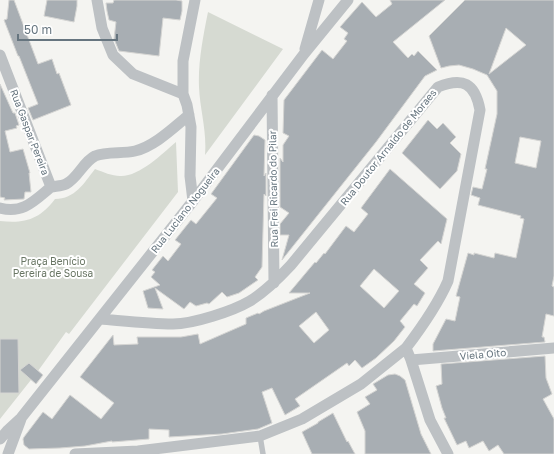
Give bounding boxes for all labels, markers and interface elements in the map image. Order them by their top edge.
scale bar [18,16,117,42]
text: 50 m [24,22,52,37]
street label: Rua Doutor Arnaldo de Moraes [337,86,439,208]
street label: Rua Gaspar Pereira [8,87,52,177]
street label: Rua Frei Ricardo do Pilar [266,130,280,248]
street label: Rua Luciano Nogueira [148,165,222,255]
park label: Praça Benício Pereira de Sousa [13,255,93,279]
street label: Viela Oito [459,346,507,362]

